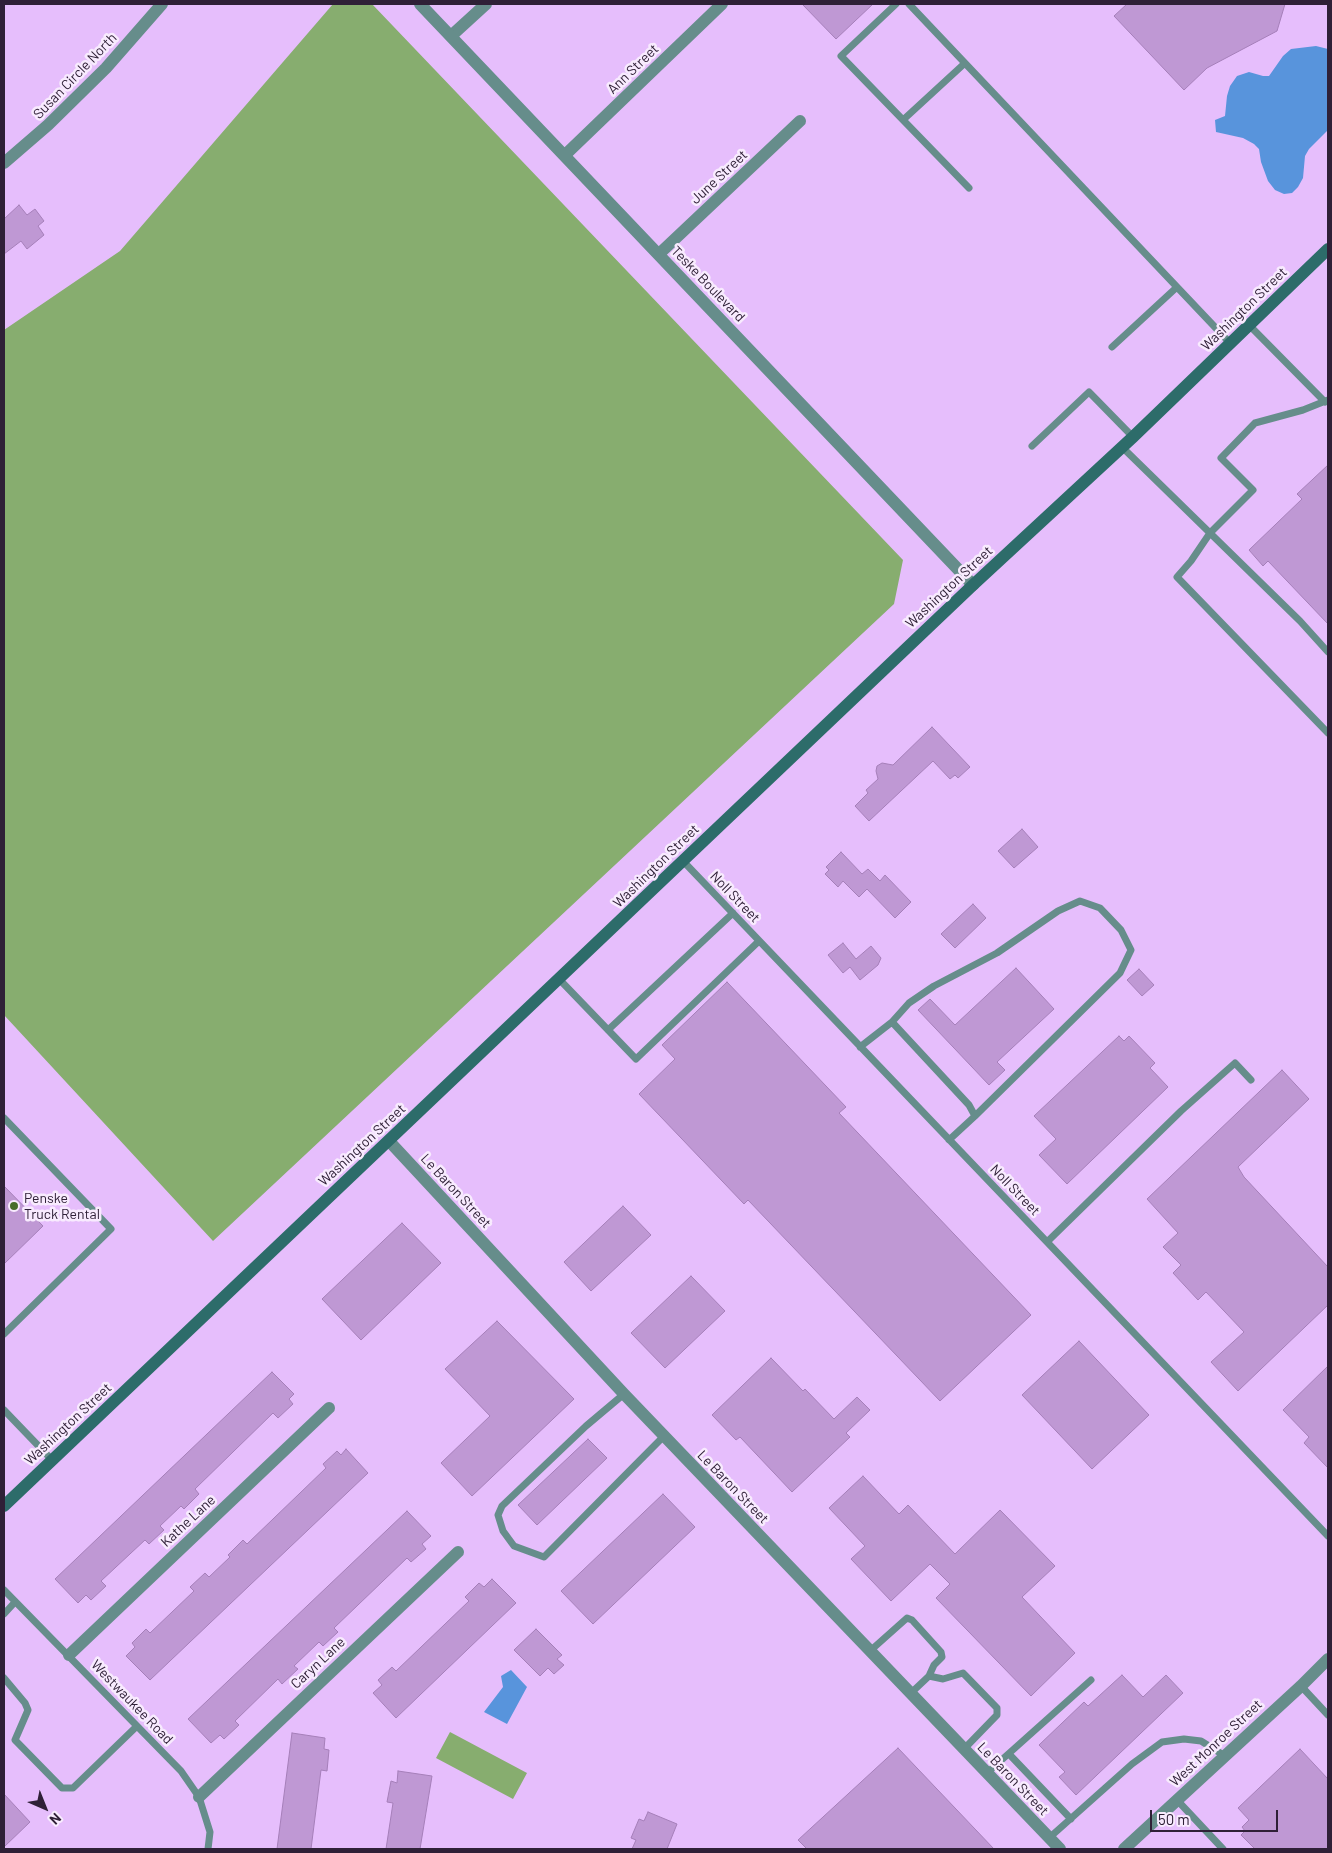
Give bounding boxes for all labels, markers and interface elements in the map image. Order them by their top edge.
street label: Susan Circle North [30,30,120,122]
street label: Ann Street [604,41,662,97]
street label: June Street [687,146,751,208]
street label: Teske Boulevard [668,243,748,325]
street label: Washington Street [1198,264,1290,354]
street label: Washington Street [902,542,996,632]
street label: Washington Street [610,821,702,911]
street label: Noll Street [707,868,763,926]
street label: Washington Street [315,1100,409,1190]
street label: Le Baron Street [417,1150,495,1232]
street label: Noll Street [987,1161,1043,1219]
place label: Penske Truck Rental [24,1190,100,1222]
marker: Penske Truck Rental [8,1200,20,1212]
street label: Washington Street [21,1379,115,1469]
street label: Le Baron Street [694,1447,772,1527]
street label: Kathe Lane [157,1492,219,1550]
street label: Caryn Lane [287,1634,349,1692]
street label: Westwaukee Road [87,1656,177,1748]
street label: West Monroe Street [1166,1696,1266,1790]
street label: Le Baron Street [974,1739,1052,1819]
north arrow [20,1783,70,1833]
scale bar [1152,1800,1280,1832]
text: N [47,1810,65,1828]
text: 50 m [1158,1810,1190,1828]

